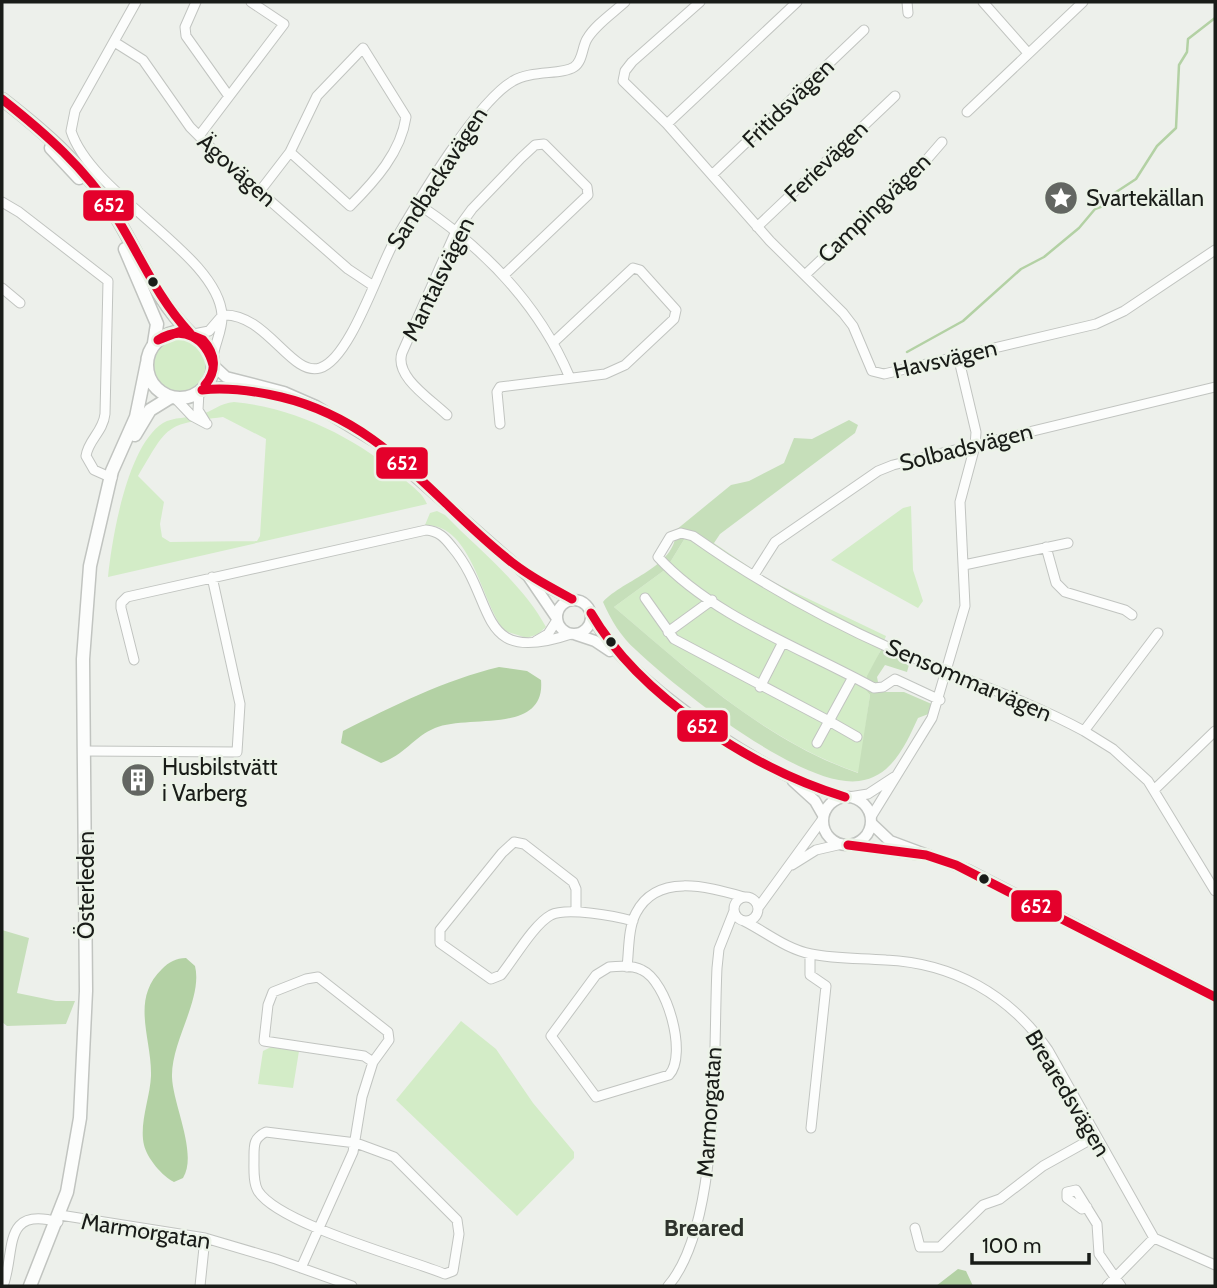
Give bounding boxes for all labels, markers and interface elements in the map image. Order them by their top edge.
street label: Fritidsvägen [736,53,840,153]
street label: Sandbackavägen [381,102,493,254]
street label: Ferievägen [779,114,873,208]
street label: Ägovägen [192,127,282,213]
street label: Campingvägen [812,147,936,269]
place icon: Svartekällan [1042,179,1080,217]
place label: Svartekällan [1086,184,1204,212]
line badge: 652 [82,189,135,222]
text: 652 [94,194,124,217]
street label: Mantalsvägen [396,213,480,345]
unlabelled marker [146,275,160,289]
street label: Havsvägen [890,333,1000,385]
street label: Solbadsvägen [897,417,1035,477]
line badge: 652 [375,446,429,480]
text: 652 [387,452,417,475]
street label: Sensommarvägen [882,632,1056,728]
unlabelled marker [604,635,618,649]
line badge: 652 [676,709,729,743]
text: 652 [687,715,717,738]
place label: Husbilstvätt i Varberg [162,753,278,807]
building icon: Husbilstvätt i Varberg [119,761,157,799]
street label: Österleden [72,831,100,939]
unlabelled marker [977,872,991,886]
line badge: 652 [1010,889,1063,923]
text: 652 [1021,895,1051,918]
street label: Brearedsvägen [1019,1025,1117,1161]
street label: Marmorgatan [690,1046,728,1178]
street label: Marmorgatan [79,1207,213,1255]
district label: Breared [664,1213,744,1242]
scale bar [972,1222,1089,1266]
text: 100 m [982,1233,1041,1258]

